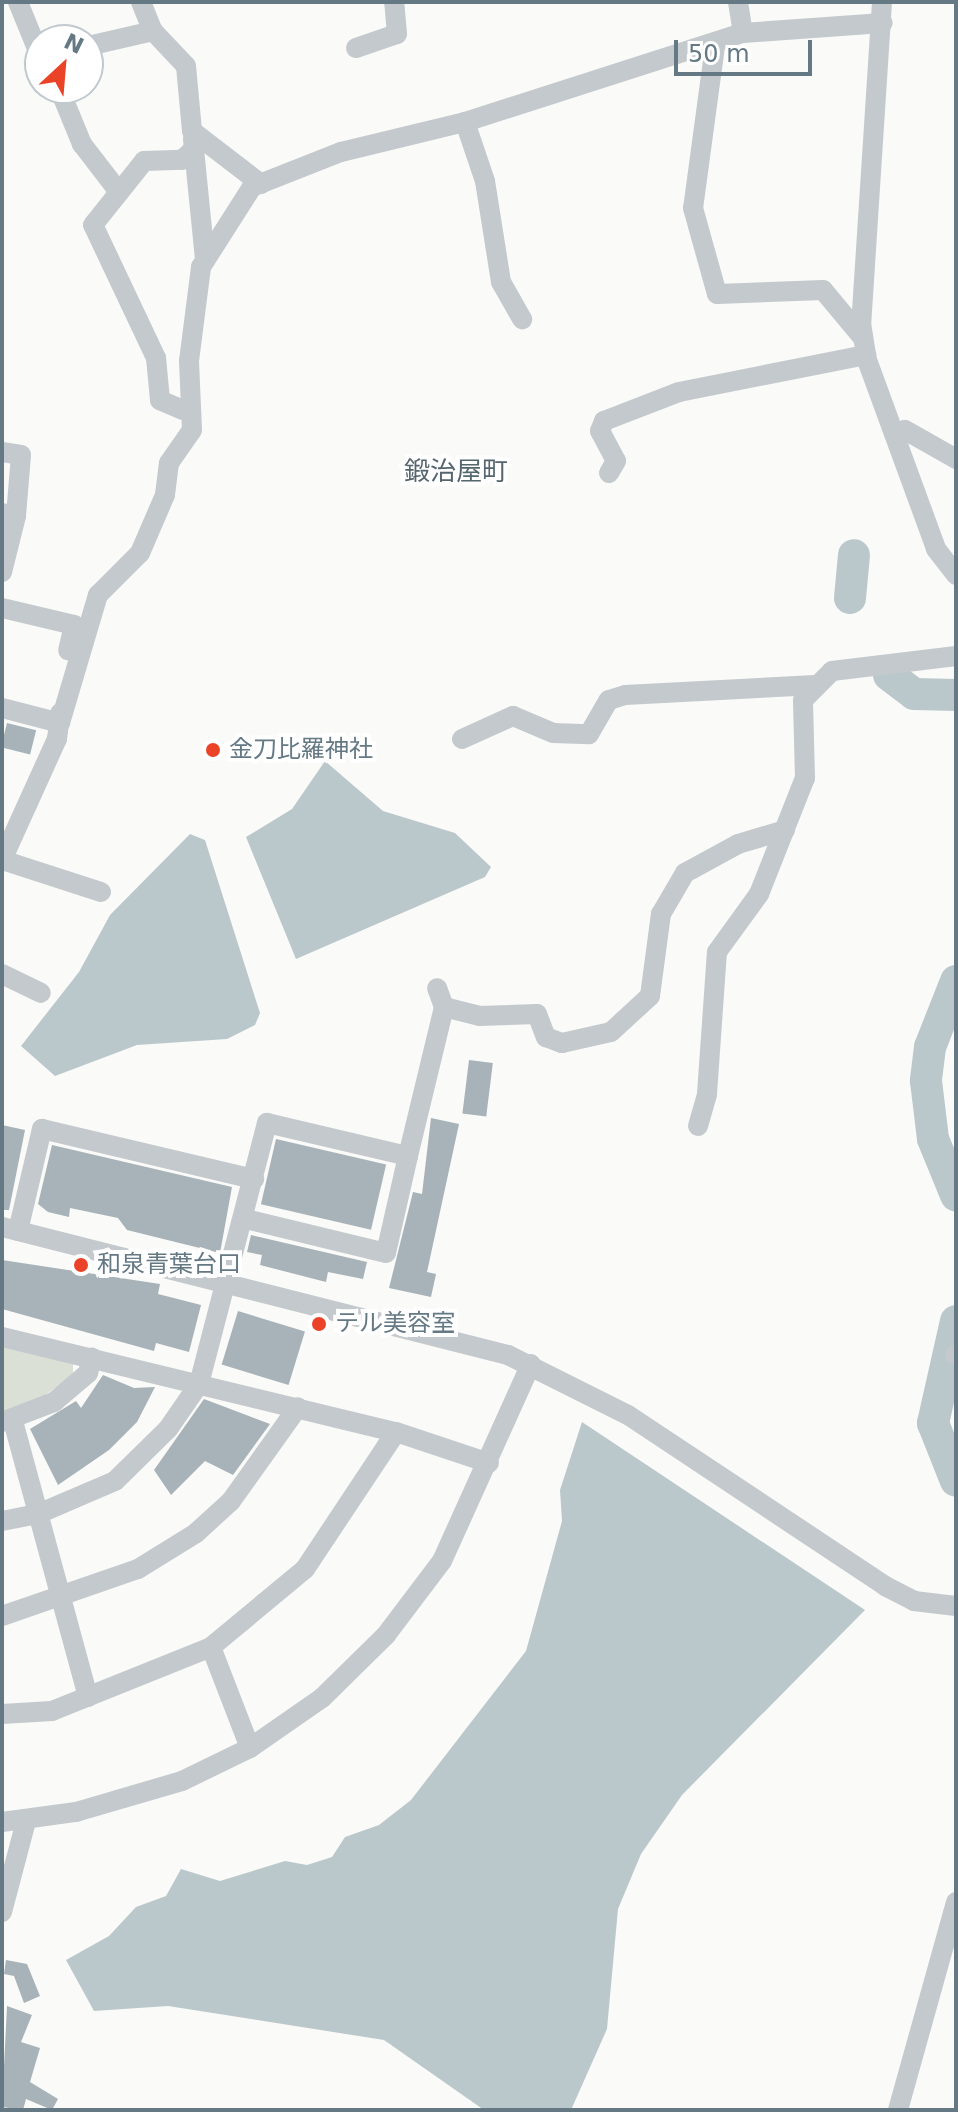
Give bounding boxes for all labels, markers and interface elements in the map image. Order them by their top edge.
north arrow [24,24,104,104]
scale bar [678,24,816,74]
text: N [60,29,88,59]
text: 50 m [688,40,750,68]
district label: 鍛治屋町 [404,456,508,488]
place label: 金刀比羅神社 [229,736,373,764]
marker: 金刀比羅神社 [204,741,222,759]
place label: 和泉青葉台口 [97,1251,241,1279]
marker: 和泉青葉台口 [72,1256,90,1274]
place label: テル美容室 [335,1310,455,1338]
marker: テル美容室 [310,1315,328,1333]

